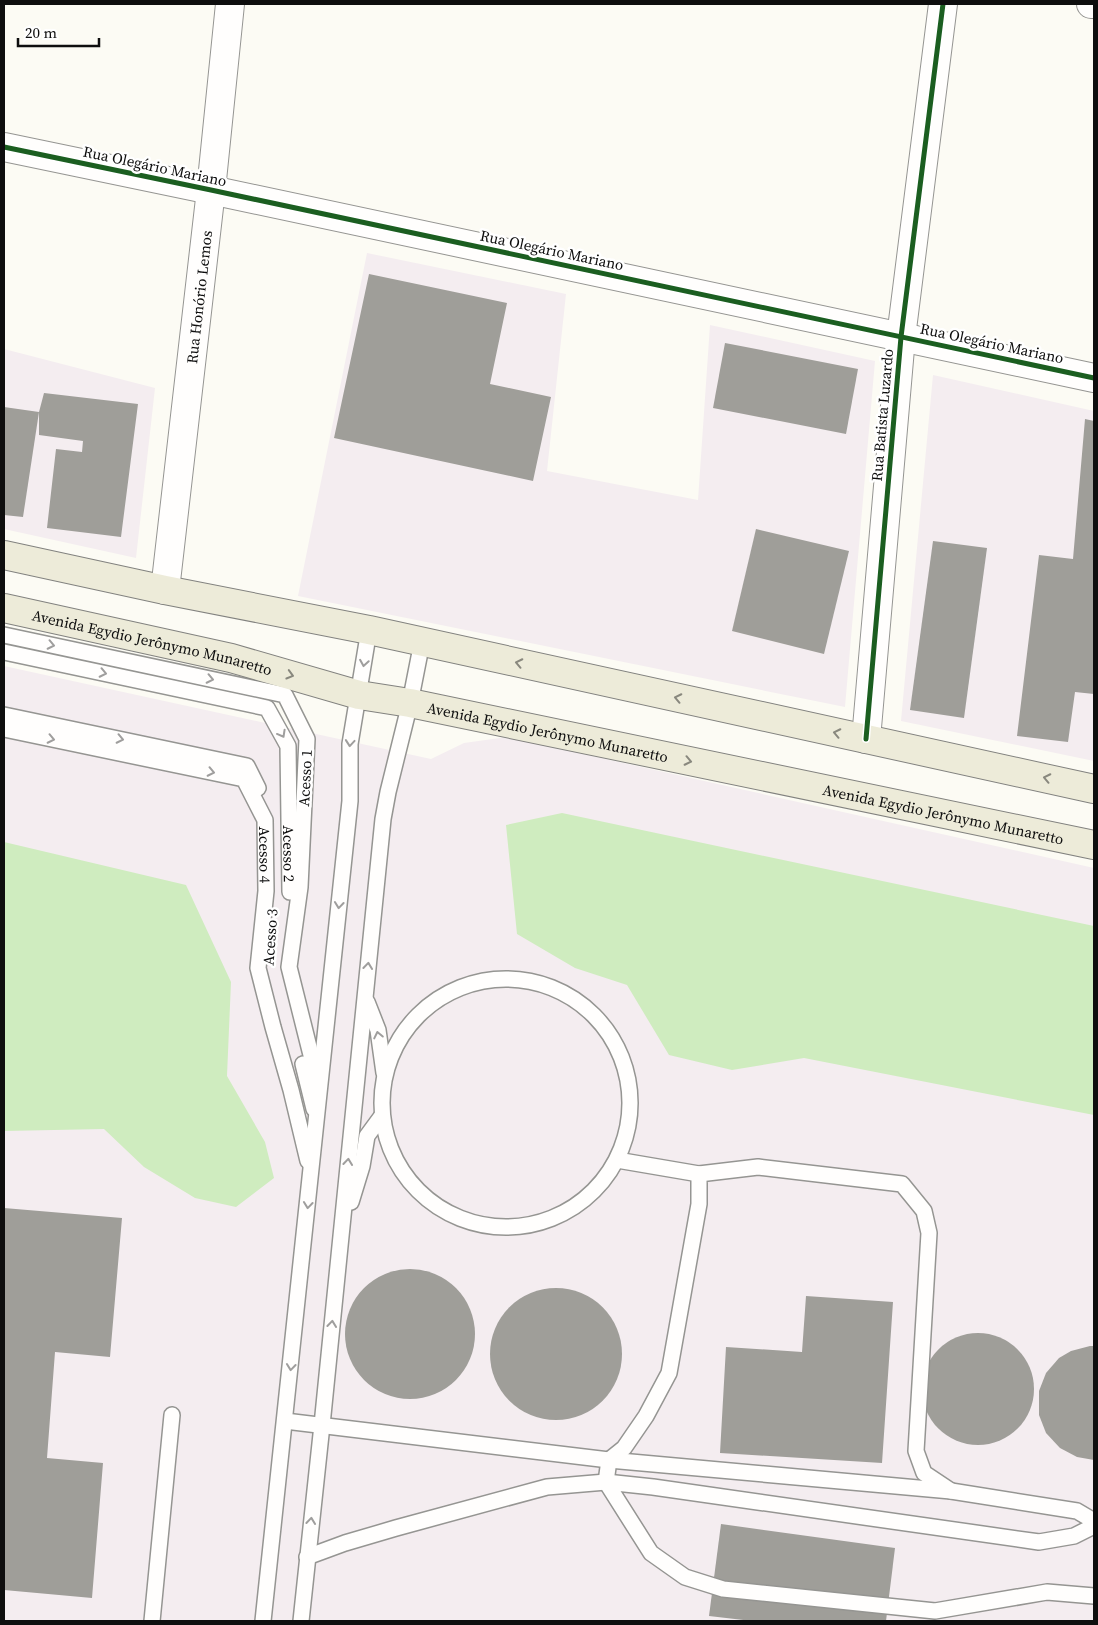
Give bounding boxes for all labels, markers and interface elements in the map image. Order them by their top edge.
scale bar [18,15,99,47]
text: 20 m [25,22,57,43]
street label: Rua Olegário Mariano [81,141,229,191]
street label: Rua Olegário Mariano [478,225,626,275]
street label: Rua Honório Lemos [181,229,217,365]
street label: Rua Olegário Mariano [918,318,1066,368]
street label: Rua Batista Luzardo [866,348,898,482]
street label: Avenida Egydio Jerônymo Munaretto [30,604,275,680]
one-way arrow [47,639,56,650]
one-way arrow [515,658,524,669]
one-way arrow [359,659,370,667]
one-way arrow [98,667,107,678]
one-way arrow [285,669,294,680]
one-way arrow [206,673,215,684]
one-way arrow [673,693,682,704]
street label: Avenida Egydio Jerônymo Munaretto [425,696,670,767]
one-way arrow [832,728,841,739]
one-way arrow [275,729,285,738]
one-way arrow [47,733,56,743]
one-way arrow [116,734,124,744]
one-way arrow [345,739,356,747]
street label: Acesso 1 [293,749,317,807]
one-way arrow [683,755,692,766]
one-way arrow [206,766,215,777]
one-way arrow [1042,774,1051,784]
street label: Avenida Egydio Jerônymo Munaretto [821,778,1066,849]
street label: Acesso 2 [279,825,300,882]
street label: Acesso 4 [255,826,276,884]
one-way arrow [334,901,345,909]
street label: Acesso 3 [258,908,282,966]
one-way arrow [362,962,373,970]
one-way arrow [373,1030,384,1039]
one-way arrow [342,1158,353,1166]
one-way arrow [303,1202,314,1210]
one-way arrow [326,1320,337,1328]
one-way arrow [286,1363,297,1371]
one-way arrow [305,1516,316,1524]

